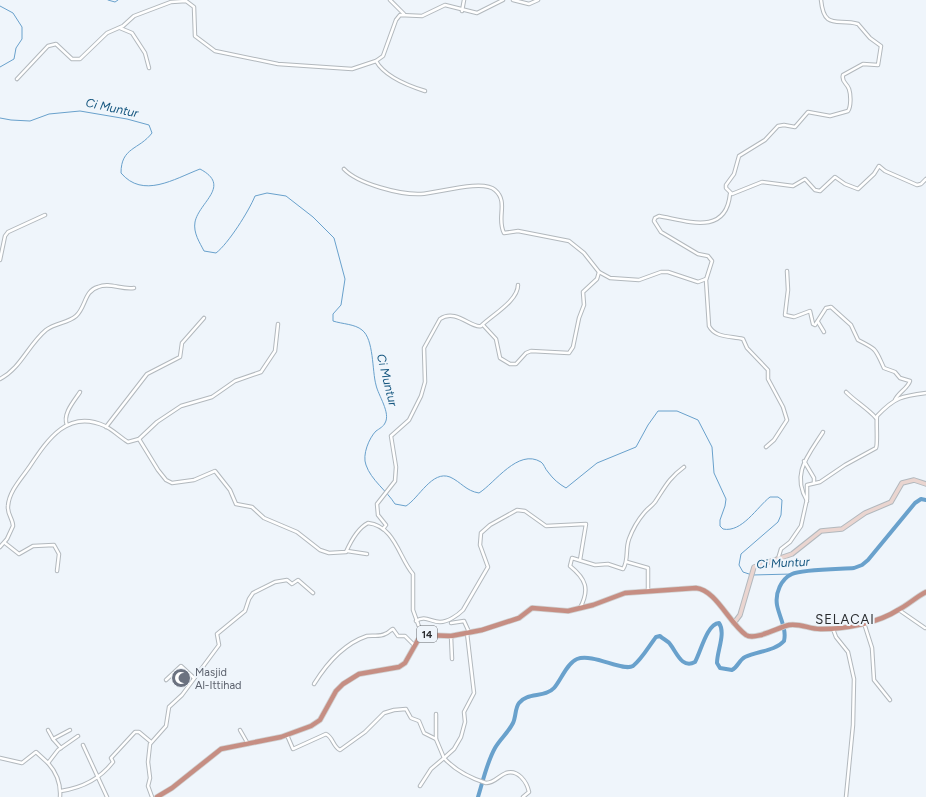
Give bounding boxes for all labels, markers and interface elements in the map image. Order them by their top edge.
water label: Ci Muntur [84,96,140,121]
water label: Ci Muntur [374,352,400,408]
water label: Ci Muntur [756,555,811,571]
district label: SELACAI [815,612,875,627]
road number: 14 [417,626,437,642]
place label: Masjid Al-Ittihad [195,666,242,692]
mosque icon: Masjid Al-Ittihad [170,667,192,689]

